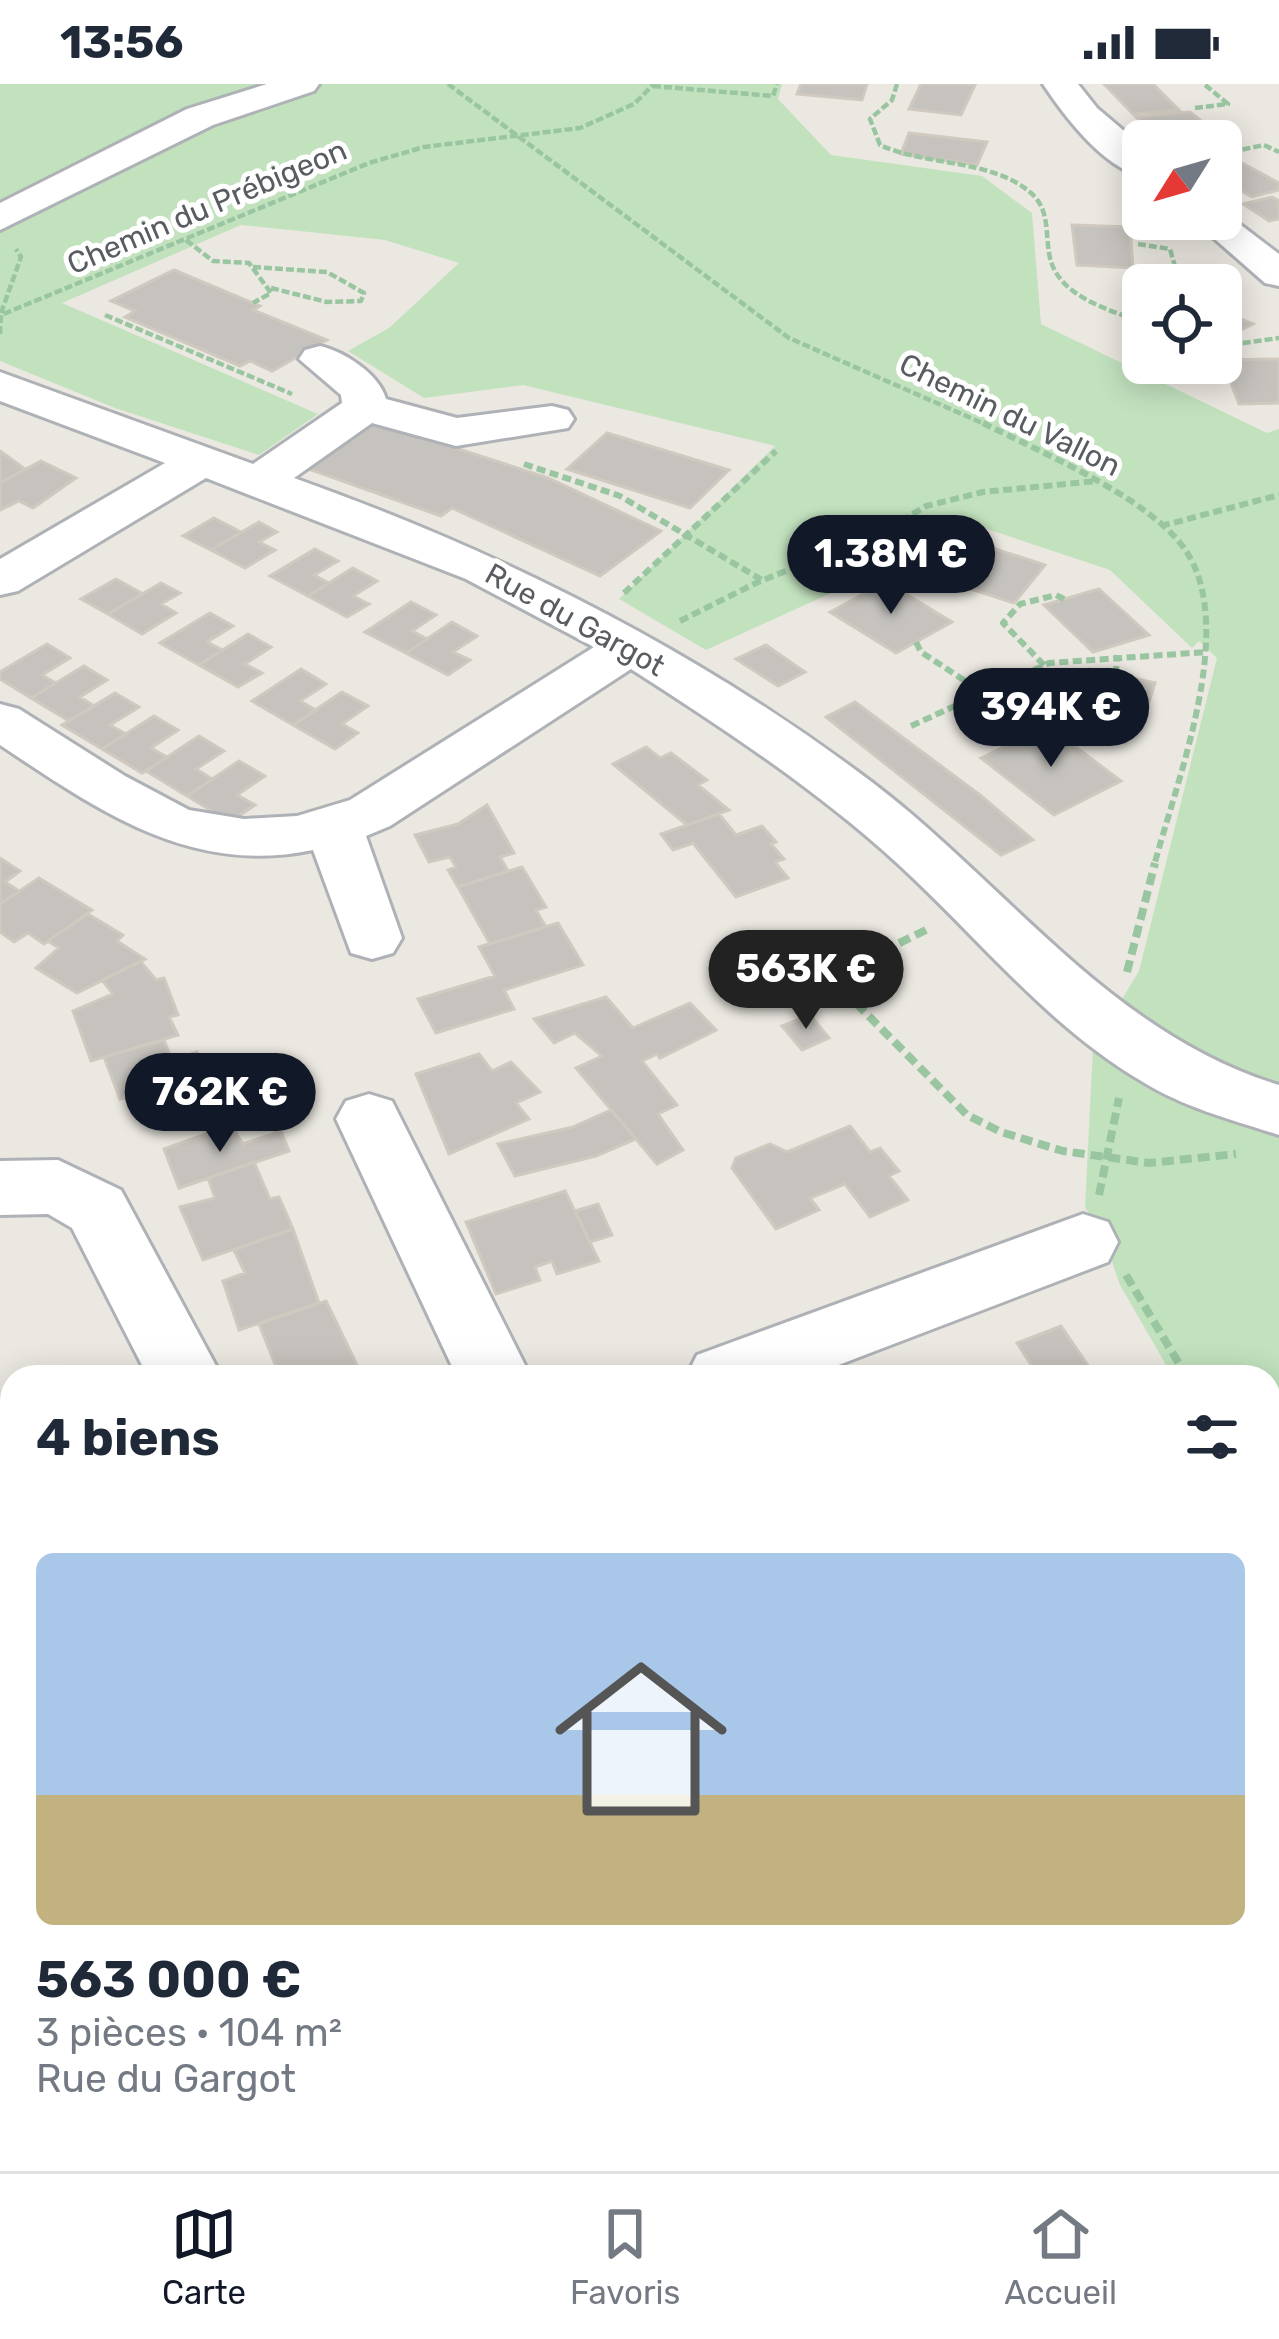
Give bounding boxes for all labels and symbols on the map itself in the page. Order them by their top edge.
north arrow [1122,120,1242,240]
street label: Chemin du Prébigeon [62,132,352,282]
street label: Chemin du Vallon [894,346,1126,484]
pin: 1.38M € [780,515,1002,617]
street label: Rue du Gargot [479,556,671,684]
pin: 394K € [953,668,1149,770]
pin: 563K € [708,930,904,1032]
pin: 762K € [122,1053,318,1155]

